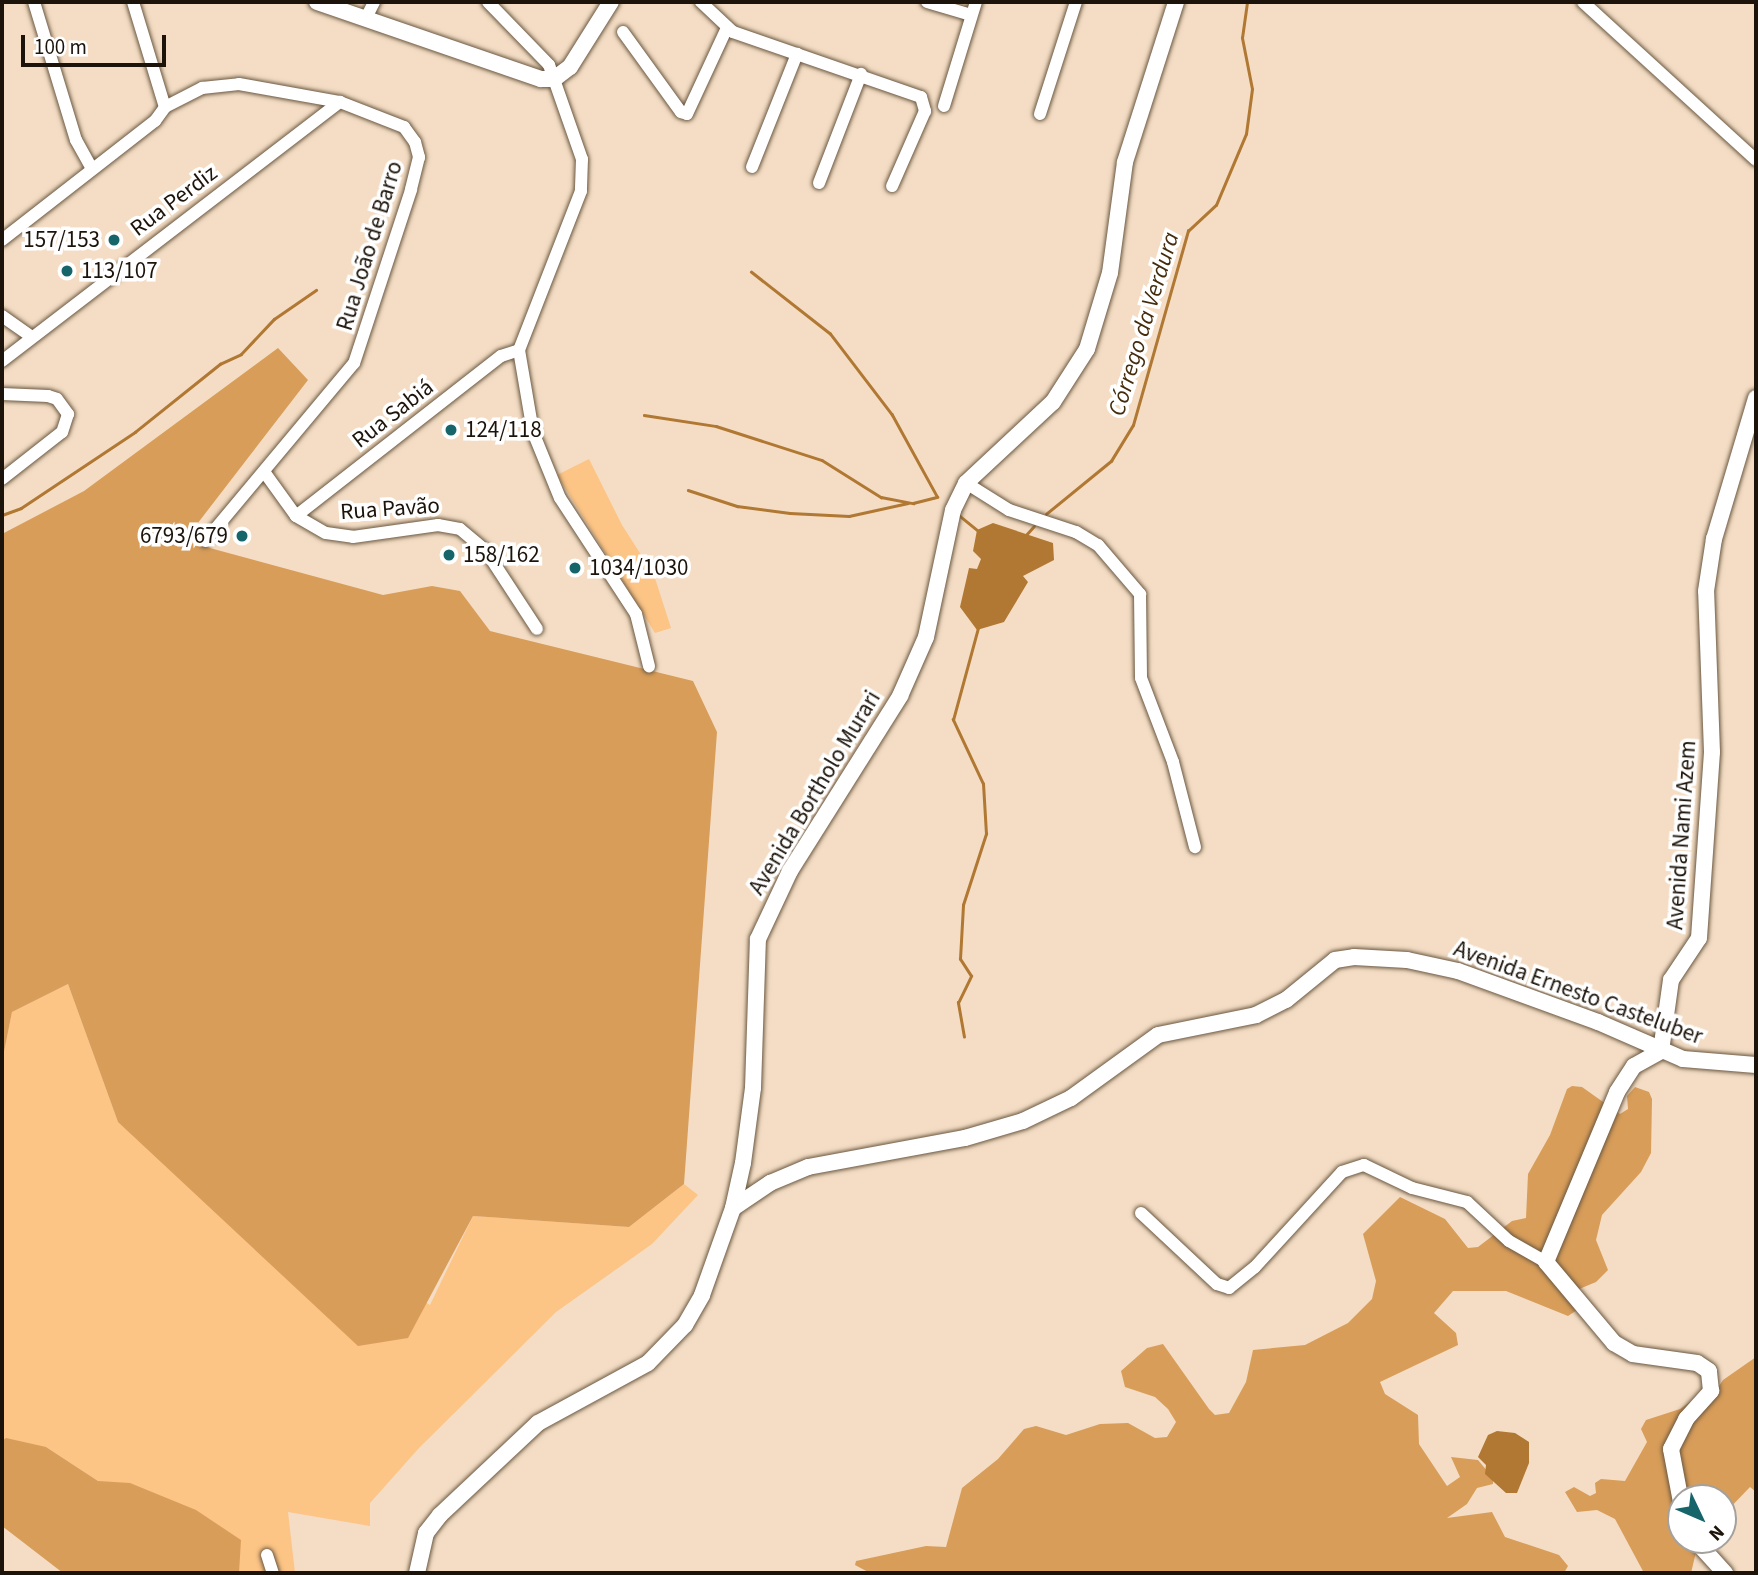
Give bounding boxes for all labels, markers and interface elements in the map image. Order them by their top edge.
scale bar [24,21,170,65]
text: 100 m [34,32,87,62]
street label: Rua João de Barro [331,158,409,334]
street label: Rua Perdiz [125,159,223,243]
place label: 157/153 [23,226,100,254]
water label: Córrego da Verdura [1102,229,1186,419]
marker: 157/153 [106,232,122,248]
place label: 113/107 [81,257,158,285]
marker: 113/107 [59,263,75,279]
street label: Rua Sabiá [347,374,439,454]
place label: 124/118 [465,416,542,444]
marker: 124/118 [443,422,459,438]
street label: Rua Pavão [339,492,441,526]
place label: 6793/679 [140,522,228,550]
marker: 6793/679 [234,528,250,544]
place label: 158/162 [463,541,540,569]
marker: 158/162 [441,547,457,563]
place label: 1034/1030 [589,554,688,582]
marker: 1034/1030 [567,560,583,576]
street label: Avenida Bortholo Murari [743,686,887,900]
street label: Avenida Nami Azem [1662,739,1702,931]
street label: Avenida Ernesto Casteluber [1450,935,1706,1051]
north arrow [1667,1484,1737,1554]
text: N [1702,1519,1730,1546]

